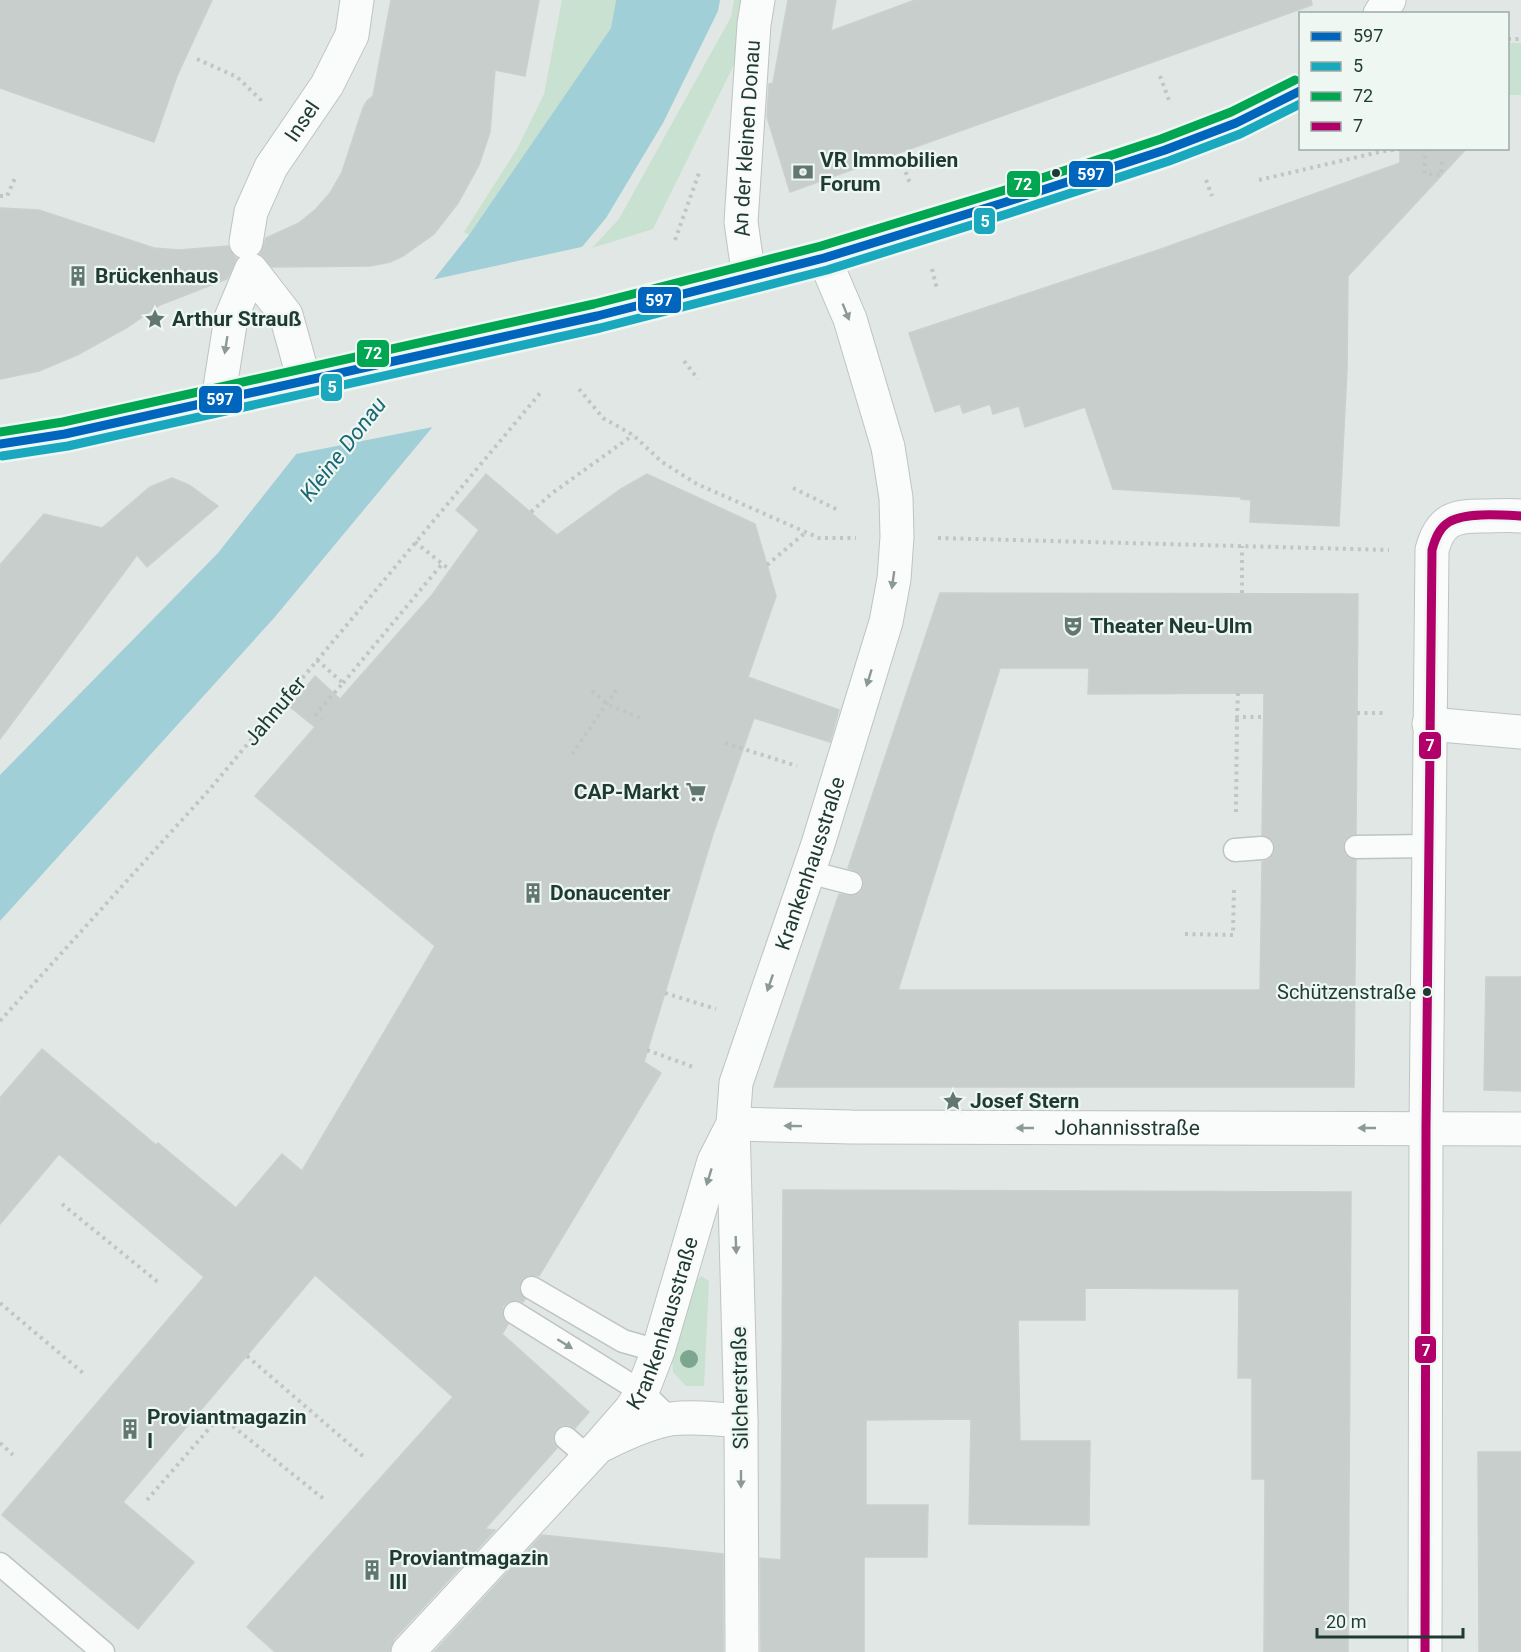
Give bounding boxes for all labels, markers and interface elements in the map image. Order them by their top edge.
legend [1299,12,1509,150]
text: 597 [1353,25,1383,46]
street label: An der kleinen Donau [729,39,765,239]
text: 5 [1353,55,1363,76]
text: 72 [1353,85,1373,106]
street label: Insel [280,96,325,146]
text: 7 [1353,115,1363,136]
place label: VR Immobilien Forum [820,148,958,196]
bank icon: VR Immobilien Forum [791,160,815,184]
line badge: 597 [1068,160,1114,188]
text: 597 [1077,165,1105,184]
unlabelled marker [1050,167,1062,179]
line badge: 72 [1006,170,1041,198]
text: 72 [1014,175,1032,194]
line badge: 5 [973,207,996,235]
text: 5 [980,212,990,231]
building icon: Brückenhaus [66,264,90,288]
place label: Brückenhaus [95,264,219,288]
line badge: 597 [637,286,682,314]
text: 597 [645,291,673,310]
one-way arrow [841,303,851,321]
place icon: Arthur Strauß [143,307,167,331]
place label: Arthur Strauß [172,307,302,331]
one-way arrow [222,336,231,355]
line badge: 72 [356,339,390,368]
text: 72 [364,344,382,363]
line badge: 5 [320,373,343,402]
text: 5 [327,378,337,397]
line badge: 597 [198,385,243,414]
text: 597 [206,390,234,409]
water label: Kleine Donau [295,392,391,506]
one-way arrow [888,570,898,589]
theatre icon: Theater Neu-Ulm [1061,614,1085,638]
place label: Theater Neu-Ulm [1090,614,1253,638]
one-way arrow [864,669,873,687]
street label: Jahnufer [239,671,311,751]
line badge: 7 [1418,731,1442,760]
text: 7 [1425,736,1435,755]
street label: Krankenhausstraße [770,774,850,953]
place label: CAP-Markt [574,780,679,804]
supermarket icon: CAP-Markt [684,780,708,804]
building icon: Donaucenter [521,881,545,905]
place label: Donaucenter [550,881,671,905]
one-way arrow [764,974,774,992]
place label: Schützenstraße [1277,980,1416,1004]
marker: Schützenstraße [1421,986,1433,998]
place icon: Josef Stern [941,1089,965,1113]
place label: Josef Stern [970,1089,1079,1113]
street label: Johannisstraße [1055,1116,1200,1140]
one-way arrow [783,1122,802,1131]
one-way arrow [1016,1123,1035,1133]
one-way arrow [1358,1123,1377,1133]
one-way arrow [704,1169,714,1187]
street label: Krankenhausstraße [622,1234,703,1414]
one-way arrow [731,1236,741,1255]
street label: Silcherstraße [727,1326,753,1450]
line badge: 7 [1414,1335,1437,1364]
one-way arrow [556,1339,573,1350]
text: 7 [1421,1341,1431,1360]
place label: Proviantmagazin I [147,1405,307,1453]
building icon: Proviantmagazin I [118,1417,142,1441]
one-way arrow [736,1470,746,1489]
place label: Proviantmagazin III [389,1546,549,1594]
building icon: Proviantmagazin III [360,1558,384,1582]
scale bar [1317,1601,1462,1639]
text: 20 m [1326,1611,1366,1632]

